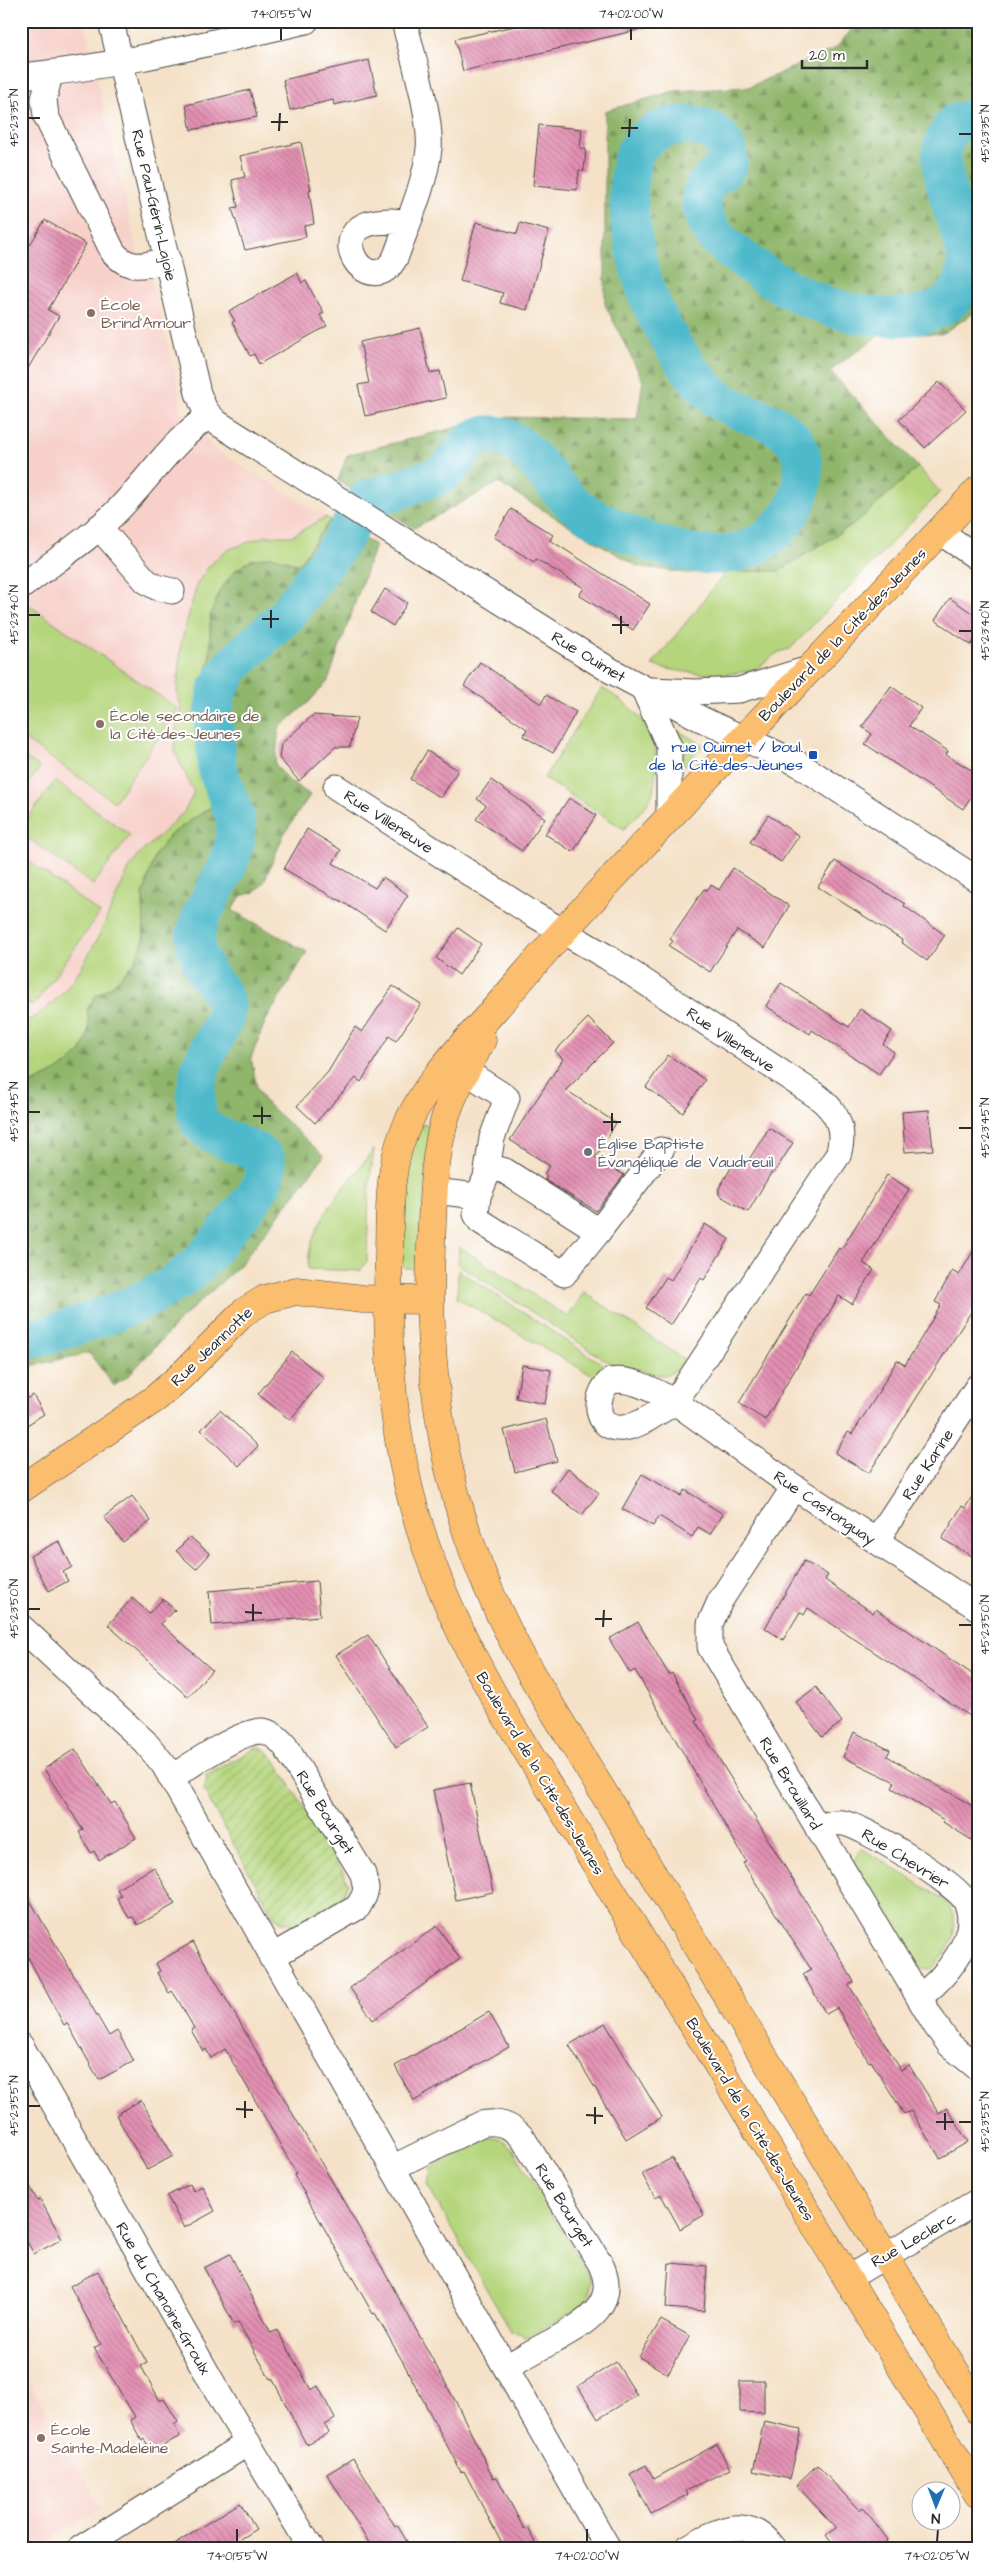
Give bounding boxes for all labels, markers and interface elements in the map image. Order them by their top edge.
text: 74°01'55"W [251,6,312,23]
text: 74°02'00"W [599,6,664,23]
scale bar [802,38,866,70]
text: 20 m [809,45,845,66]
text: 45°23'35"N [6,88,23,148]
text: 45°23'35"N [977,104,994,164]
street label: Rue Paul-Gérin-Lajoie [126,127,182,283]
place label: École Brind'Amour [101,294,191,334]
marker: École Brind'Amour [85,307,97,319]
street label: Boulevard de la Cité-des-Jeunes [754,543,932,726]
text: 45°23'40"N [6,584,23,645]
text: 45°23'40"N [977,600,994,661]
street label: Rue Ouimet [547,626,630,688]
place label: École secondaire de la Cité-des-Jeunes [110,705,260,745]
marker: École secondaire de la Cité-des-Jeunes [94,718,106,730]
place label: rue Ouimet / boul. de la Cité-des-Jeunes [649,736,803,776]
marker: rue Ouimet / boul. de la Cité-des-Jeunes [807,749,819,761]
street label: Rue Villeneuve [339,785,438,859]
street label: Rue Villeneuve [682,1002,779,1078]
text: 45°23'45"N [6,1081,23,1143]
text: 45°23'45"N [977,1097,994,1159]
place label: Église Baptiste Évangélique de Vaudreuil [598,1133,773,1174]
marker: Église Baptiste Évangélique de Vaudreuil [582,1146,594,1158]
street label: Rue Jeannotte [166,1302,258,1392]
street label: Rue Karine [897,1425,959,1504]
street label: Rue Castonguay [768,1465,880,1551]
text: 45°23'50"N [6,1578,23,1639]
text: 45°23'50"N [977,1594,994,1655]
street label: Boulevard de la Cité-des-Jeunes [471,1668,610,1879]
street label: Rue Brouillard [754,1733,826,1834]
street label: Rue Bourget [290,1766,360,1860]
street label: Rue Chevrier [857,1823,954,1895]
street label: Boulevard de la Cité-des-Jeunes [681,2014,820,2225]
text: 45°23'55"N [6,2075,23,2137]
text: 45°23'55"N [977,2091,994,2153]
street label: Rue Bourget [529,2159,599,2253]
street label: Rue Leclerc [867,2207,960,2273]
street label: Rue du Chanoine-Groulx [110,2218,216,2379]
place label: École Sainte-Madeleine [51,2419,169,2459]
marker: École Sainte-Madeleine [35,2432,47,2444]
north arrow [912,2482,962,2532]
text: N [931,2508,940,2528]
text: 74°01'55"W [207,2548,268,2565]
text: 74°02'00"W [555,2548,620,2565]
text: 74°02'05"W [905,2548,970,2565]

